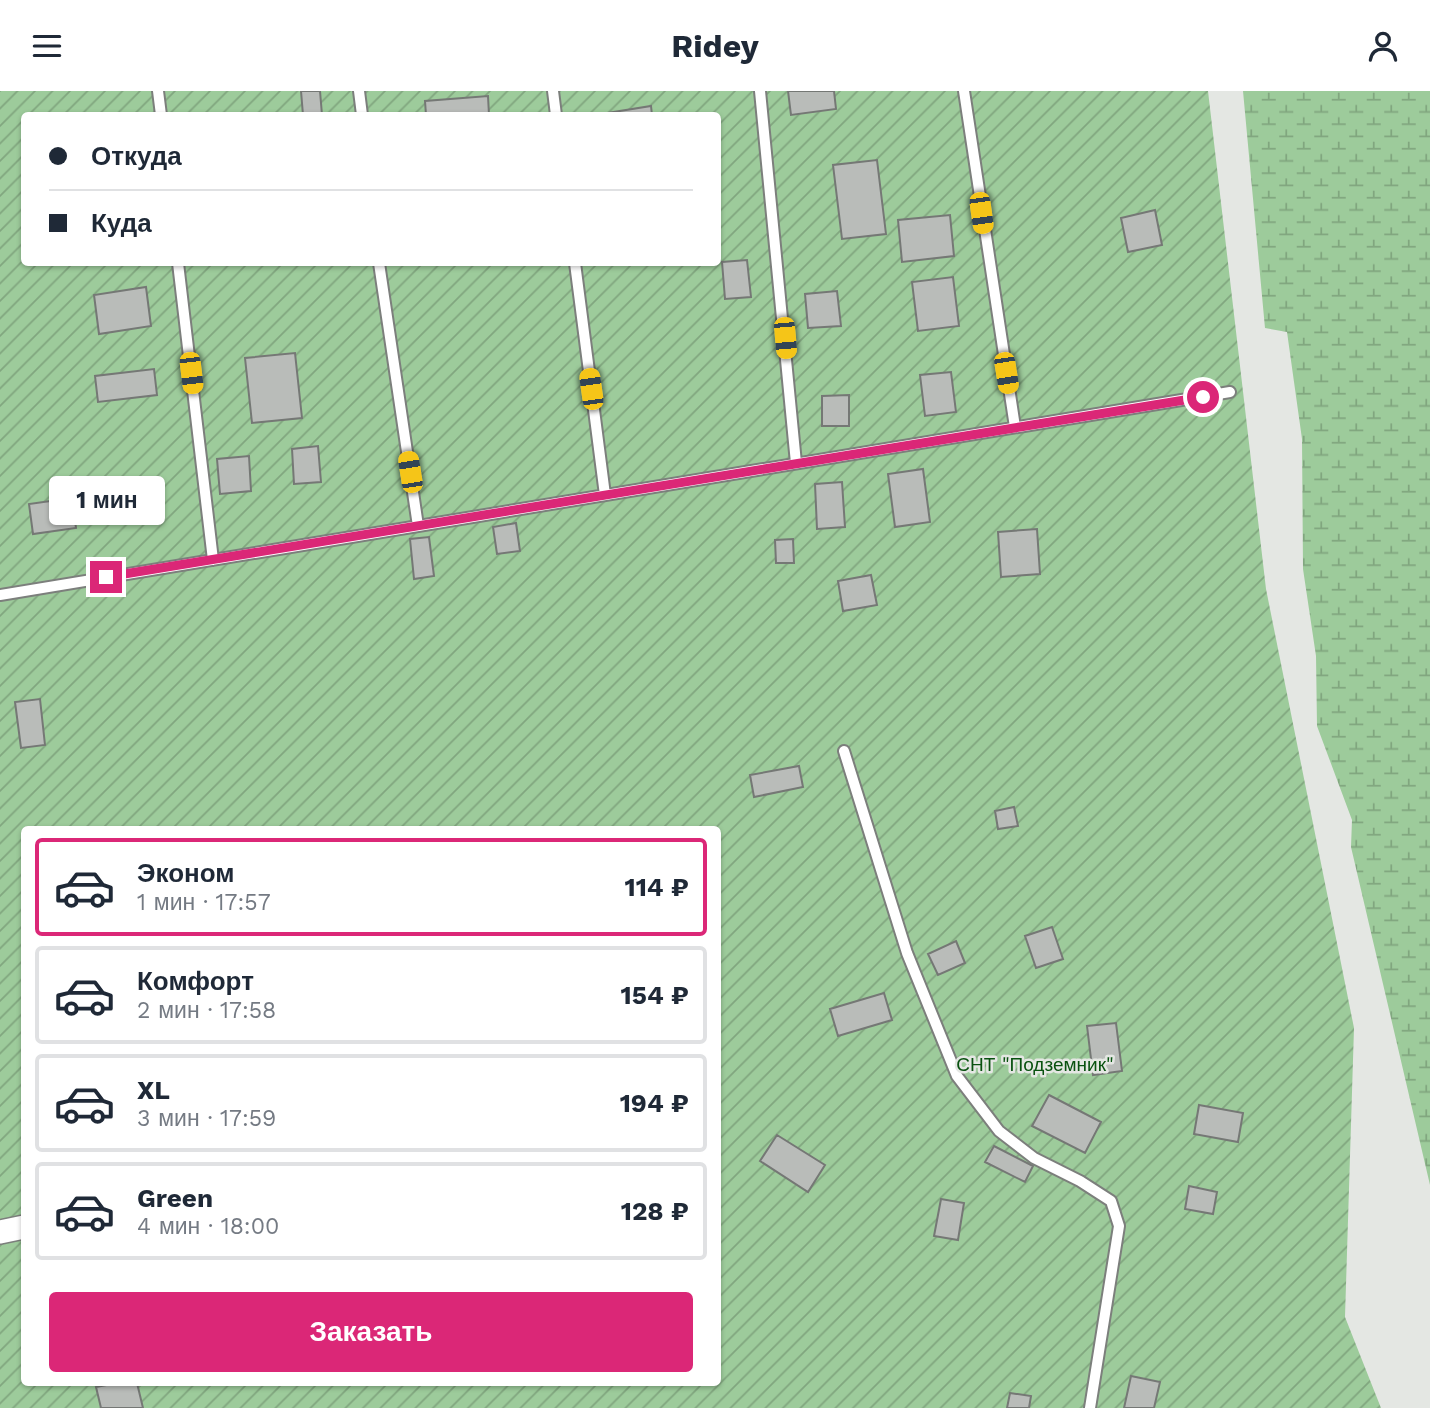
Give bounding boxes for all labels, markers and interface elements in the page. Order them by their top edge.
icon: menu [28,27,66,65]
text: Ridey [671,27,759,65]
icon: person [1364,27,1402,65]
text: Откуда [91,141,182,171]
car [968,191,995,235]
text: Куда [91,208,152,238]
car [773,316,798,360]
car [179,351,204,395]
car [993,351,1020,395]
car [578,367,605,411]
route start [1187,381,1219,413]
car [397,450,424,494]
callout: 1 мин [48,475,164,525]
text: 1 мин [76,487,138,514]
route end [90,561,122,593]
icon: car [53,856,116,919]
text: Эконом [137,858,235,888]
text: 114 ₽ [624,872,689,902]
text: 1 мин · 17:57 [137,889,271,916]
icon: car [53,964,116,1027]
text: Комфорт [137,966,254,996]
text: 154 ₽ [621,980,689,1010]
text: 2 мин · 17:58 [137,997,276,1024]
park label: СНТ "Подземник" [956,1053,1114,1076]
icon: car [53,1072,116,1135]
text: XL [137,1075,170,1105]
text: 194 ₽ [620,1088,689,1118]
text: 3 мин · 17:59 [137,1105,276,1132]
icon: car [53,1180,116,1243]
text: Green [137,1183,213,1213]
text: 128 ₽ [621,1196,689,1226]
text: 4 мин · 18:00 [137,1213,279,1240]
button: Заказать [49,1292,693,1372]

